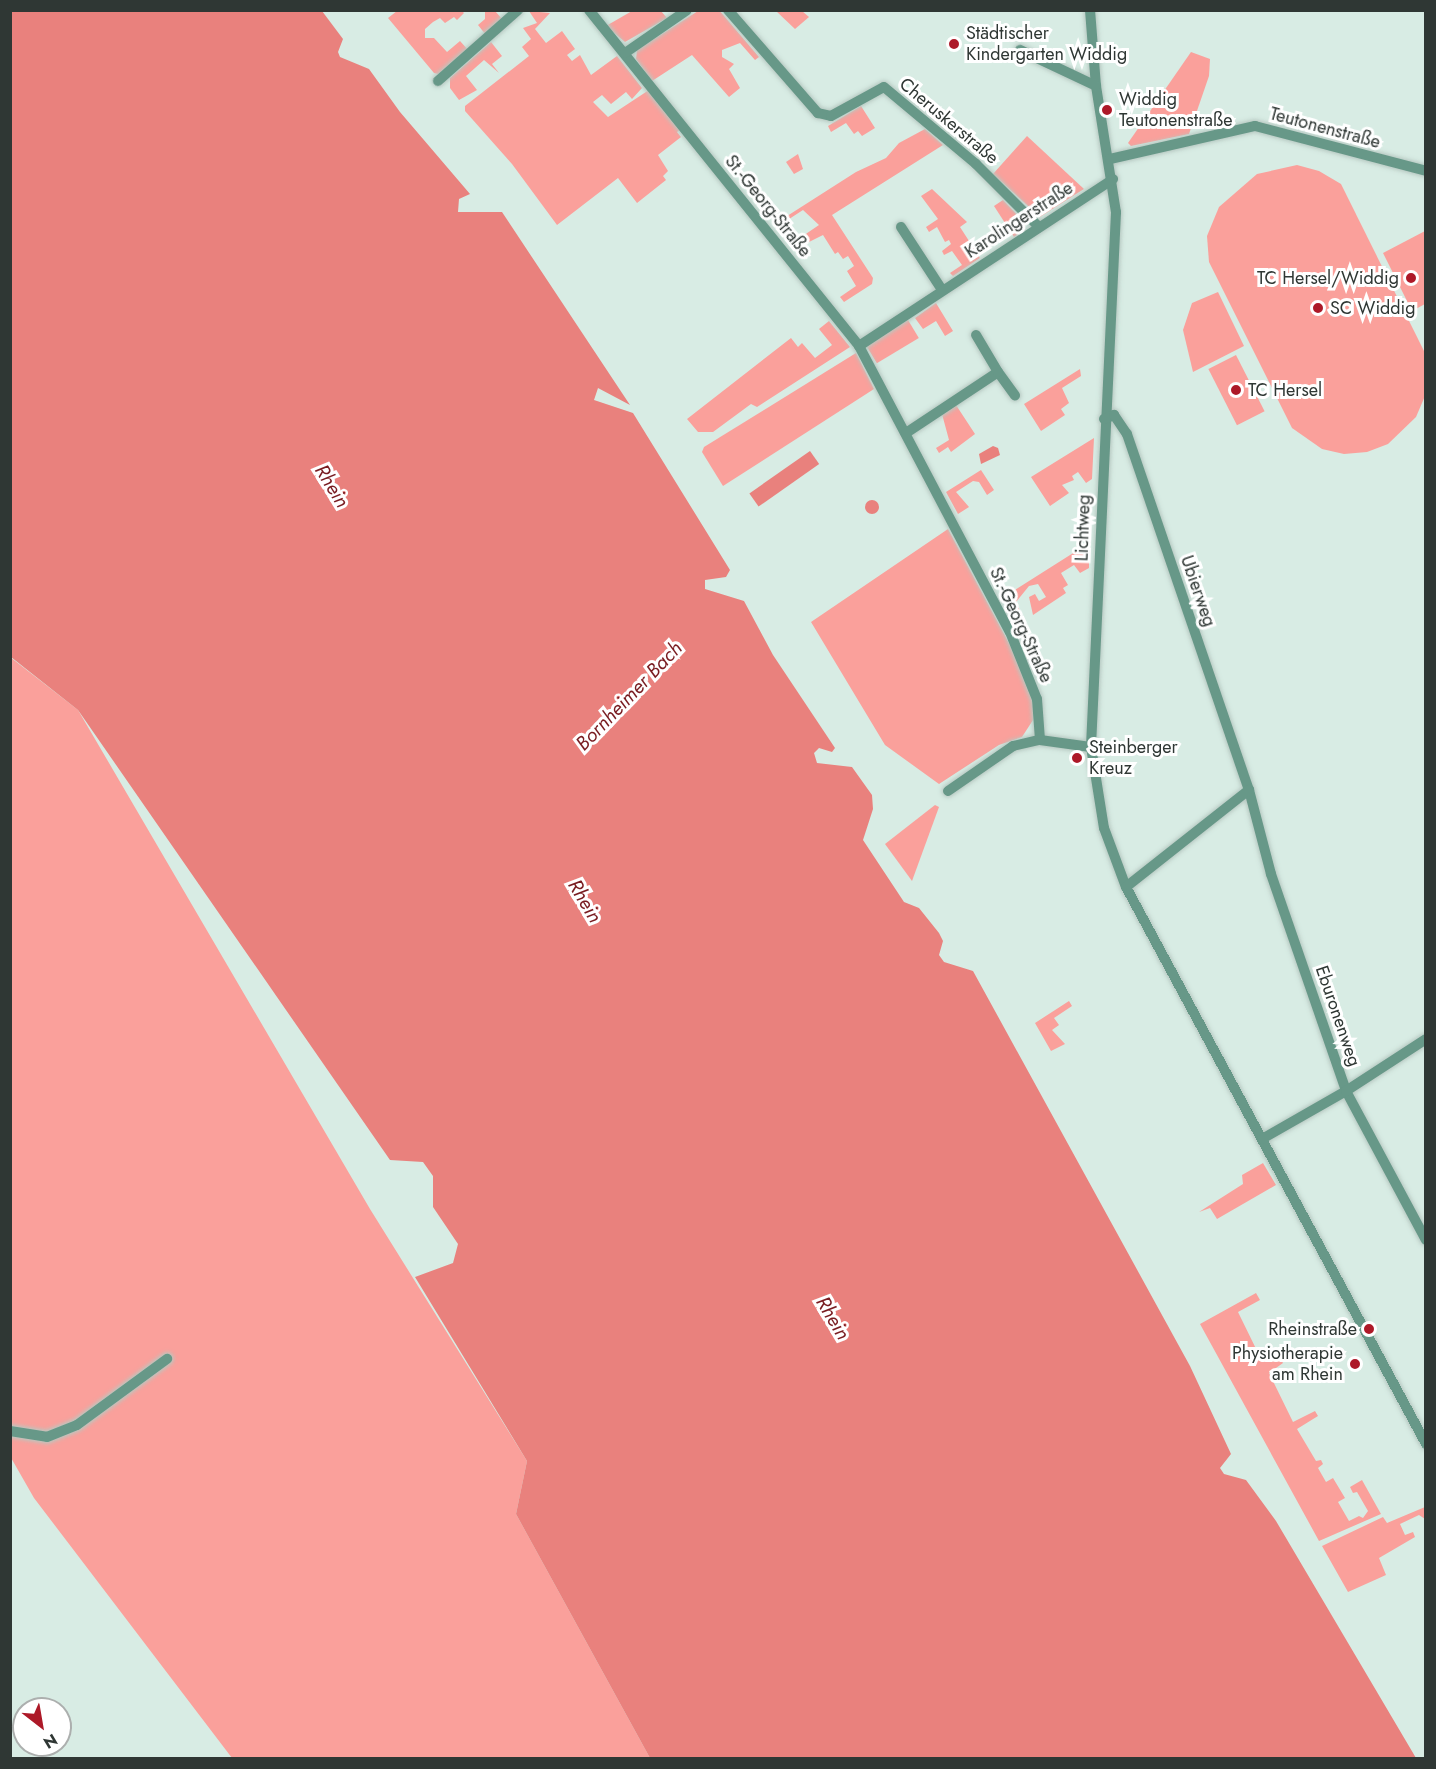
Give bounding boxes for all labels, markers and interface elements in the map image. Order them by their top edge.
place label: Städtischer Kindergarten Widdig [966,23,1127,66]
marker: Städtischer Kindergarten Widdig [947,37,961,51]
street label: Cheruskerstraße [895,73,1003,169]
place label: Widdig Teutonenstraße [1119,89,1232,132]
marker: Widdig Teutonenstraße [1100,103,1114,117]
street label: Teutonenstraße [1267,103,1383,153]
street label: St.-Georg-Straße [720,151,816,261]
street label: Karolingerstraße [961,177,1077,263]
place label: TC Hersel/Widdig [1257,267,1399,289]
marker: TC Hersel/Widdig [1404,271,1418,285]
place label: SC Widdig [1330,297,1416,319]
marker: SC Widdig [1311,301,1325,315]
place label: TC Hersel [1248,379,1322,401]
marker: TC Hersel [1229,383,1243,397]
water label: Rhein [310,460,354,512]
street label: Lichtweg [1071,494,1095,562]
street label: Ubierweg [1176,553,1220,629]
street label: St.-Georg-Straße [985,564,1057,686]
water label: Bornheimer Bach [571,636,687,756]
place label: Steinberger Kreuz [1089,737,1178,780]
marker: Steinberger Kreuz [1070,751,1084,765]
water label: Rhein [563,875,607,927]
street label: Eburonenweg [1311,963,1365,1069]
water label: Rhein [811,1292,855,1344]
place label: Rheinstraße [1268,1318,1357,1340]
marker: Rheinstraße [1362,1322,1376,1336]
place label: Physiotherapie am Rhein [1232,1343,1343,1386]
marker: Physiotherapie am Rhein [1348,1357,1362,1371]
north arrow [12,1697,72,1757]
text: N [39,1728,62,1754]

